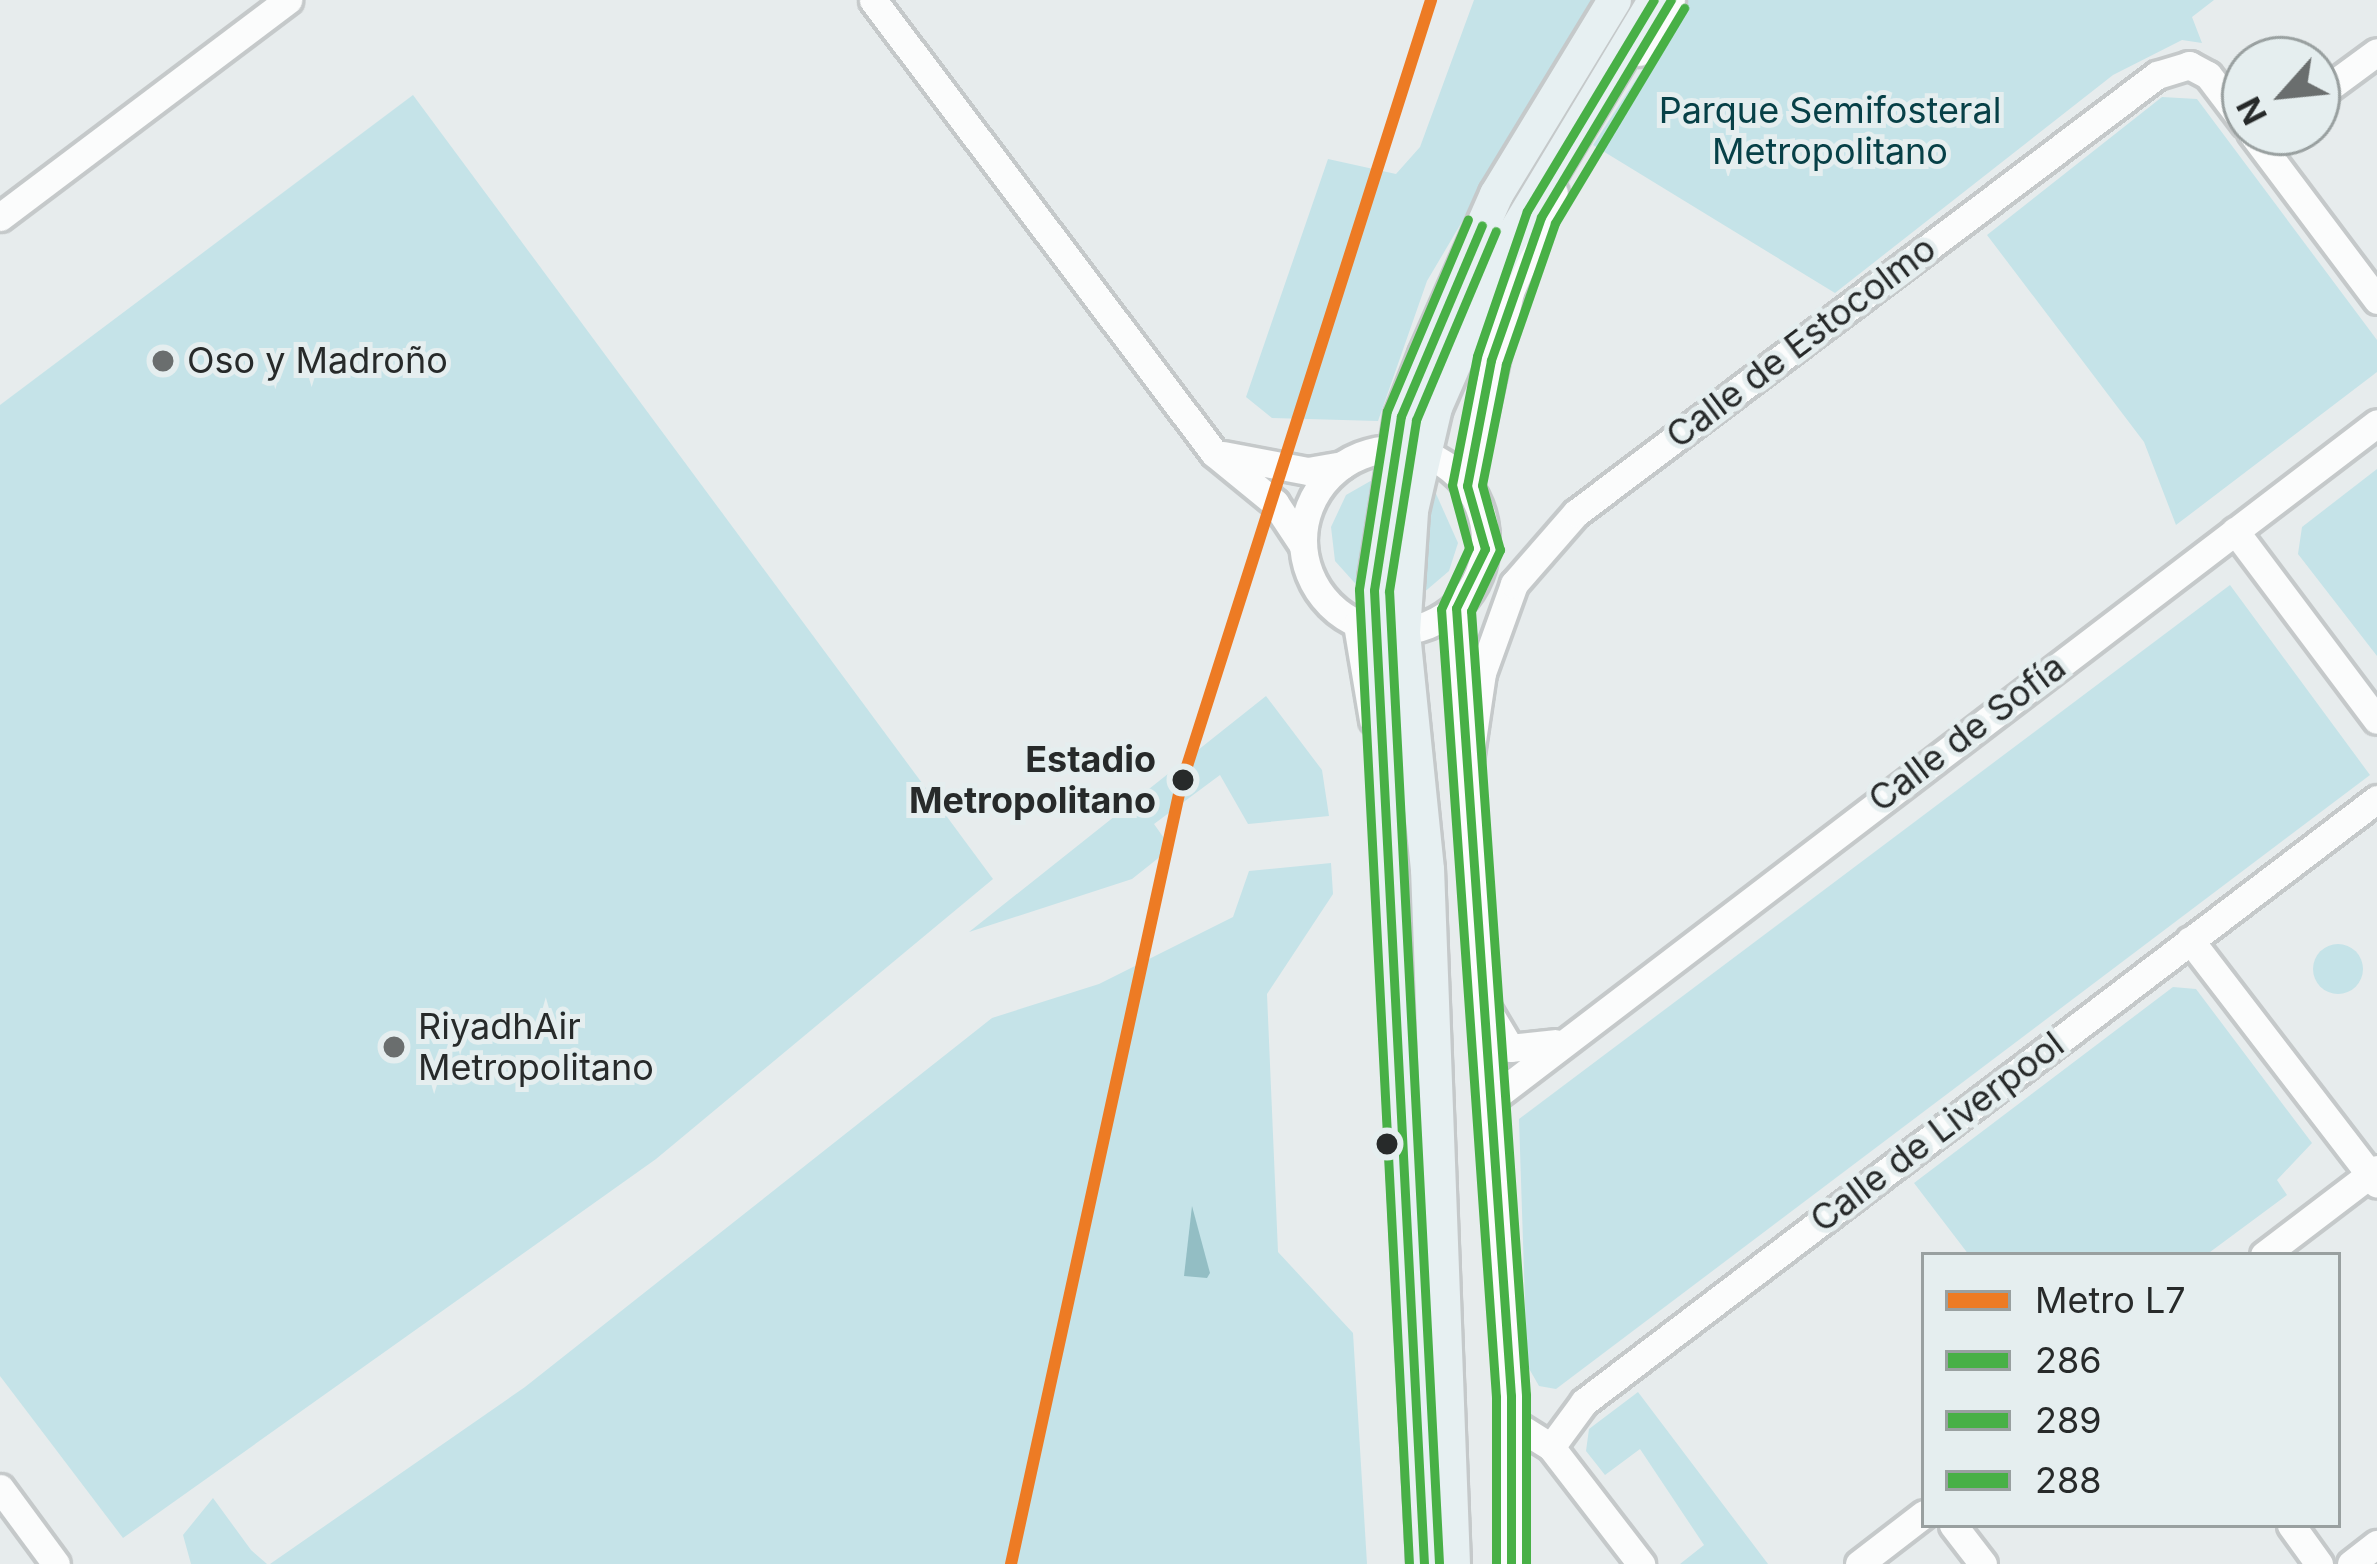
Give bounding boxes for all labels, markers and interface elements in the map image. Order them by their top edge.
north arrow [2221,36,2341,156]
park label: Parque Semifosteral Metropolitano [1659,88,2001,173]
text: N [2228,91,2275,131]
street label: Calle de Estocolmo [1658,227,1944,457]
place label: Oso y Madroño [187,339,448,383]
marker: Oso y Madroño [150,348,176,374]
street label: Calle de Sofía [1860,645,2074,821]
place label: Estadio Metropolitano [909,737,1156,822]
marker: Estadio Metropolitano [1167,764,1199,796]
place label: RiyadhAir Metropolitano [418,1004,654,1089]
street label: Calle de Liverpool [1802,1023,2072,1241]
marker: RiyadhAir Metropolitano [381,1034,407,1060]
unlabelled marker [1376,1133,1398,1155]
legend [1921,1252,2341,1528]
text: Metro L7 [2035,1278,2186,1322]
text: 286 [2035,1338,2102,1382]
text: 289 [2035,1398,2102,1442]
text: 288 [2035,1458,2102,1502]

